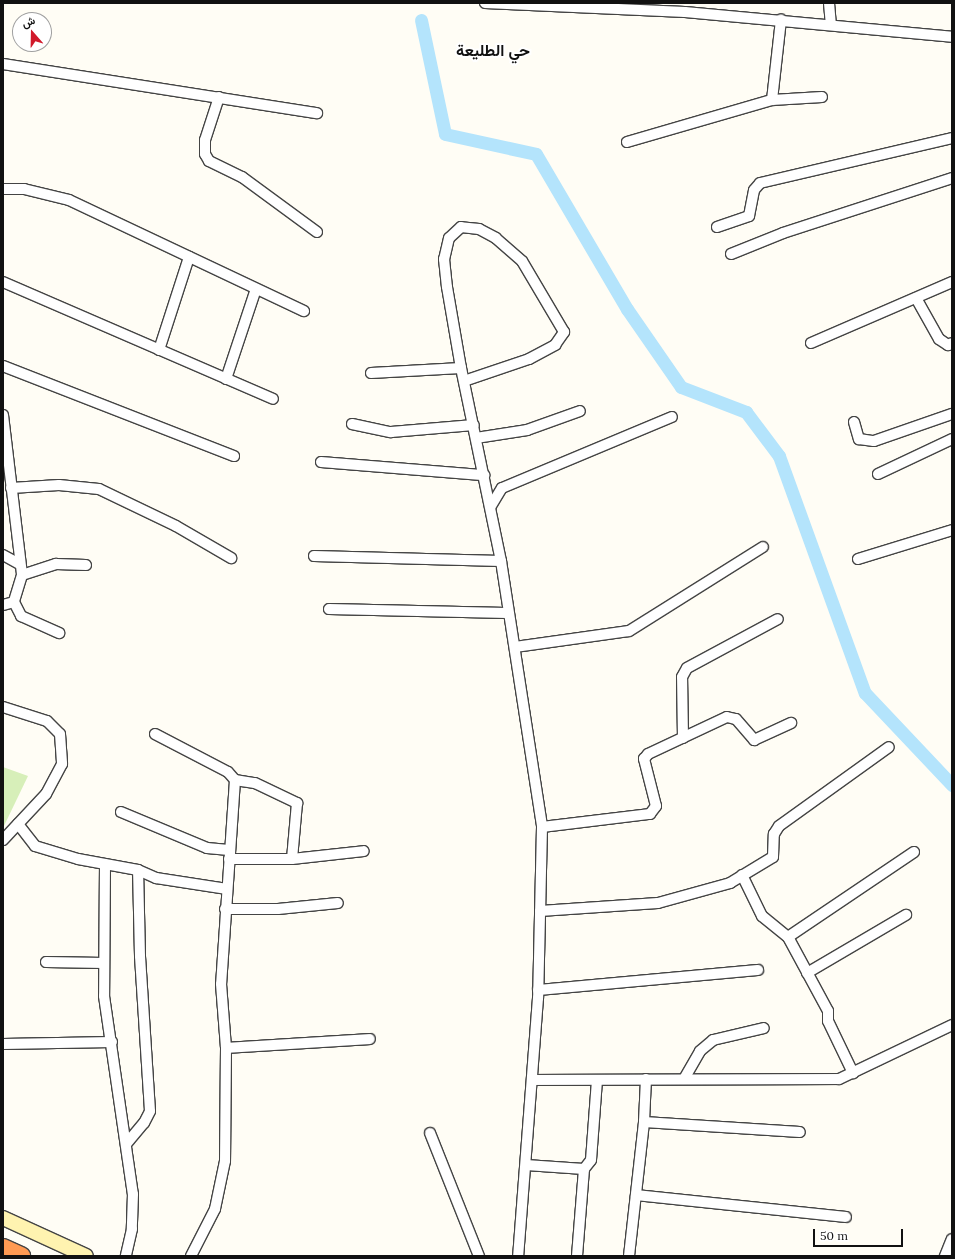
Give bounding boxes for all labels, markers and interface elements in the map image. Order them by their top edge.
north arrow [12,12,52,52]
text: ش [20,13,37,31]
district label: حي الطليعة [456,40,530,60]
scale bar [815,1221,905,1247]
text: 50 m [820,1228,848,1243]

